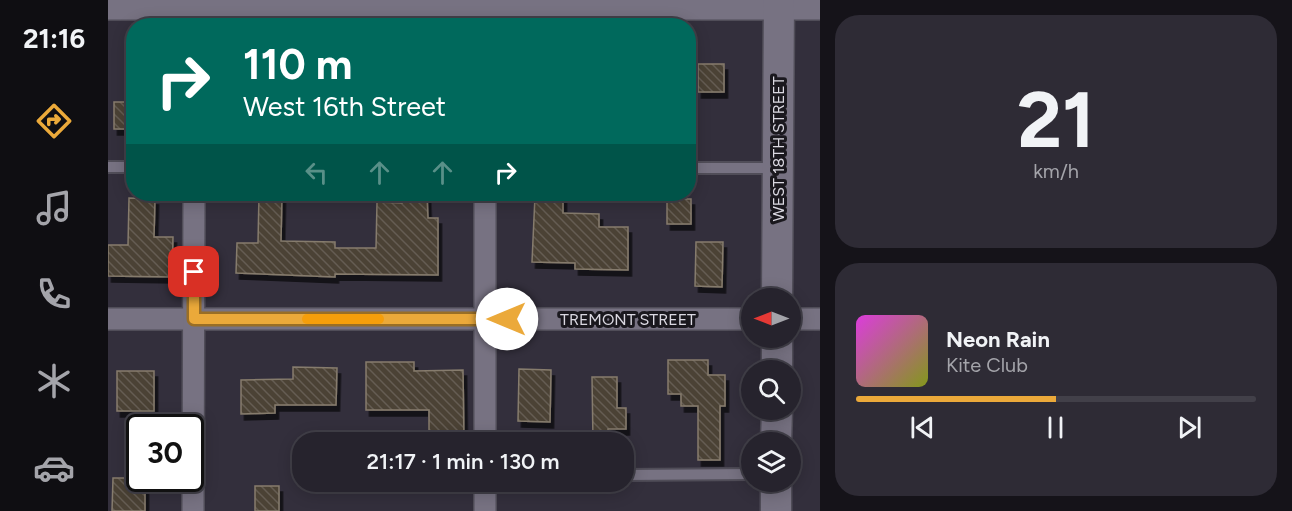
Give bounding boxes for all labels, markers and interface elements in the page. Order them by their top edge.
text: 21:16 [23,22,85,55]
text: 110 m [243,39,352,90]
icon: right [144,42,222,120]
text: 21 [1017,73,1095,167]
street label: WEST 18TH STREET [769,76,788,222]
text: West 16th Street [243,90,446,123]
icon: directions [33,100,75,142]
icon: left [300,156,333,189]
icon: ahead [363,156,396,189]
icon: ahead [426,156,459,189]
icon: right [489,156,522,189]
text: km/h [1033,159,1079,183]
icon: music [33,187,75,229]
pin [168,246,219,297]
icon: arrive [177,255,210,288]
icon: phone [33,273,75,315]
position arrow [475,287,539,351]
north arrow [741,288,801,348]
map controls [741,288,801,492]
street label: TREMONT STREET [560,310,696,329]
text: Neon Rain [946,326,1050,353]
text: Kite Club [946,353,1028,377]
icon: climate [33,360,75,402]
button: search [741,360,801,420]
icon: previous [906,411,939,444]
icon: pause [1039,411,1072,444]
icon: next [1173,411,1206,444]
speed limit sign: 30 [126,414,204,492]
button: layers [741,432,801,492]
icon: car [33,447,75,489]
text: 21:17 · 1 min · 130 m [366,448,560,475]

